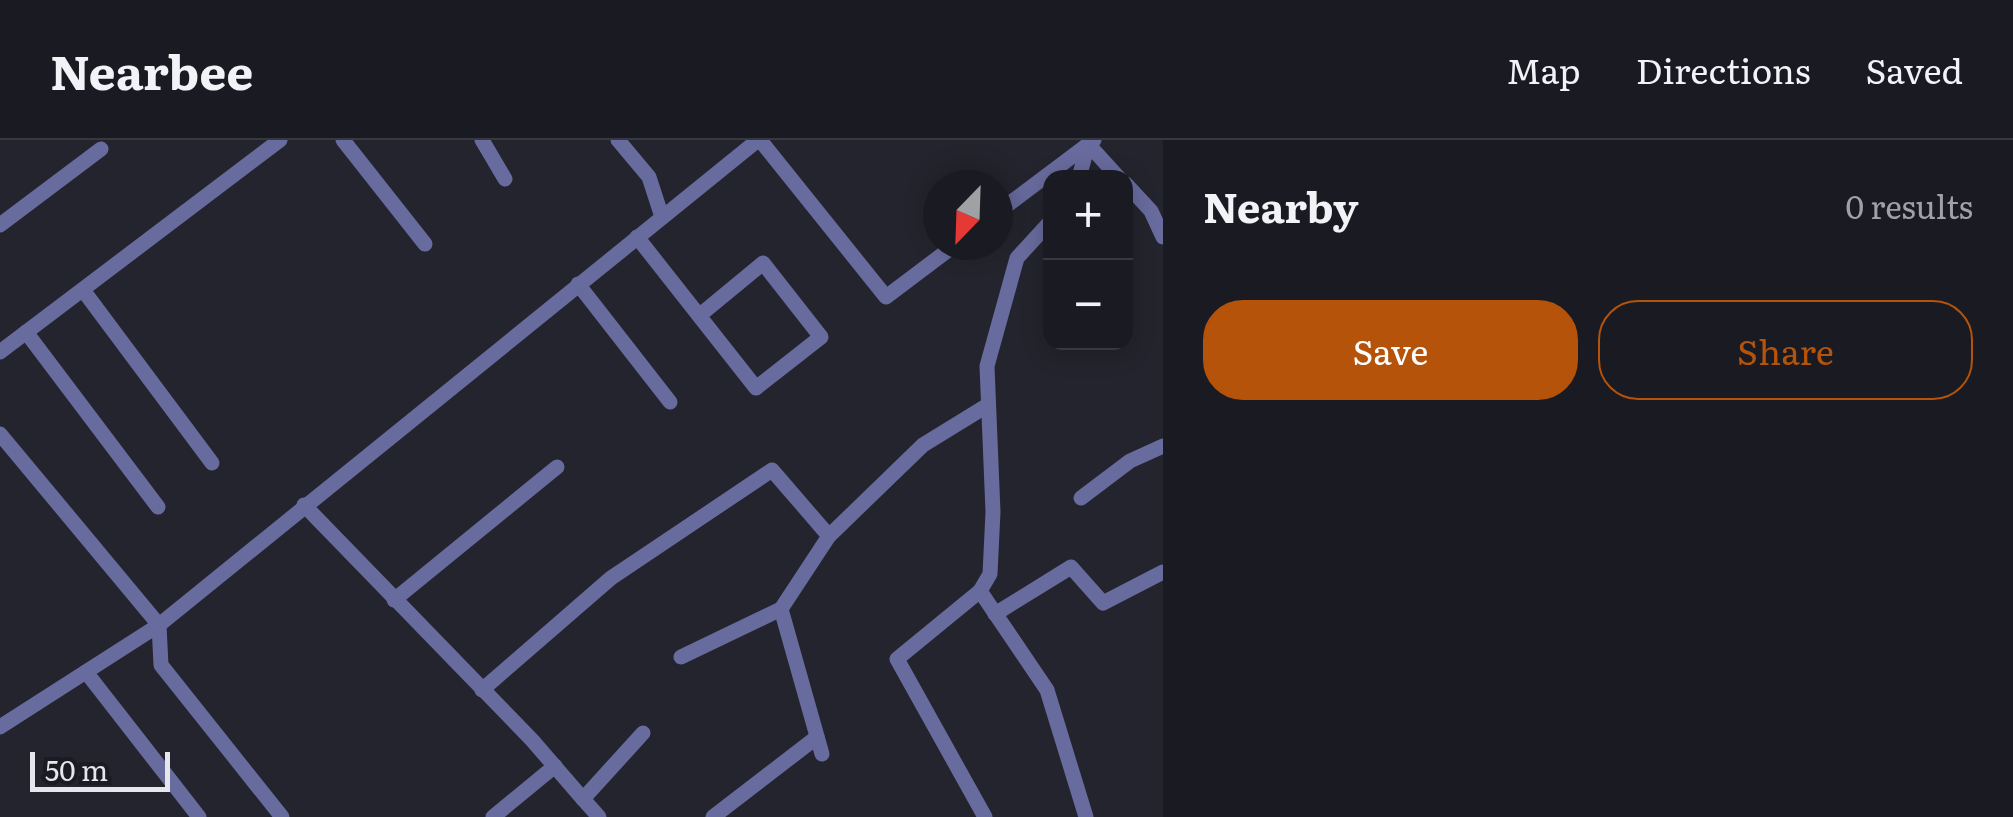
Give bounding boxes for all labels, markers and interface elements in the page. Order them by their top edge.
text: Nearbee [50,34,254,105]
text: Map [1506,43,1581,95]
text: Directions [1636,43,1811,95]
text: Saved [1866,43,1963,95]
north arrow [923,170,1013,260]
map controls [1043,170,1133,350]
button: + [1043,170,1133,260]
text: Nearby [1203,174,1359,236]
text: 0 results [1845,181,1973,229]
button: − [1043,260,1133,350]
button: Save [1203,300,1578,400]
button: Share [1598,300,1973,400]
scale bar [30,747,170,792]
text: 50 m [45,748,108,790]

